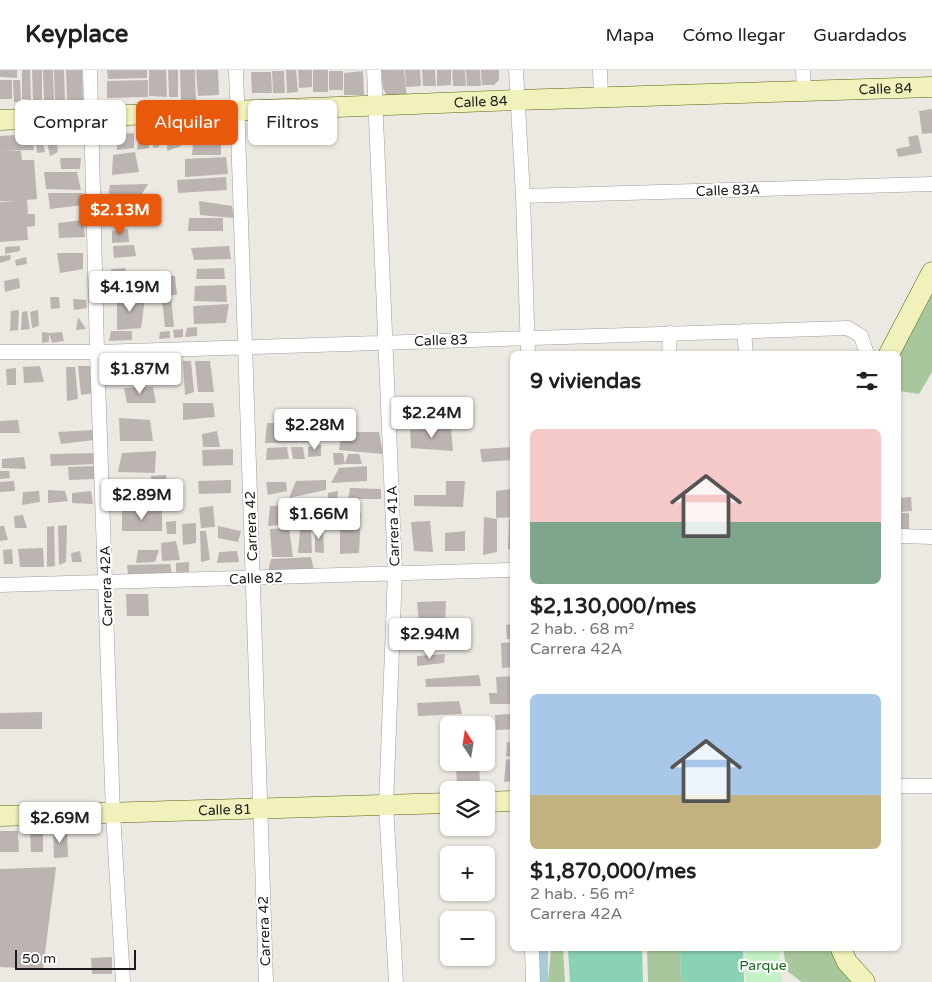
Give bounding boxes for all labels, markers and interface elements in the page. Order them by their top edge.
text: Keyplace [25,20,128,49]
text: Mapa [605,24,654,46]
text: Cómo llegar [682,24,785,46]
text: Guardados [813,24,907,46]
street label: Calle 84 [858,80,913,98]
street label: Calle 84 [453,92,508,111]
chip: Comprar [15,100,126,145]
chip: Alquilar [136,100,238,145]
chip: Filtros [248,100,337,145]
street label: Calle 83A [696,181,760,200]
pin: $2.13M [79,194,161,236]
text: $2.13M [90,200,150,220]
pin: $4.19M [89,270,171,313]
text: $4.19M [100,277,160,297]
street label: Calle 83 [414,331,468,350]
pin: $1.87M [99,352,181,395]
text: $1.87M [110,359,170,379]
icon: filters [853,367,881,395]
text: 9 viviendas [530,369,641,394]
pin: $2.24M [391,396,473,439]
text: $2.24M [402,403,462,423]
pin: $2.28M [274,408,356,451]
text: $2.28M [285,415,345,435]
icon: home [661,461,751,551]
pin: $2.89M [101,478,183,521]
text: $2.89M [112,485,172,505]
street label: Carrera 41A [384,485,403,567]
street label: Carrera 42 [242,490,261,562]
pin: $1.66M [278,498,360,540]
text: $1.66M [289,504,349,524]
street label: Carrera 42A [97,545,116,627]
street label: Calle 82 [229,569,283,588]
text: $2,130,000/mes [530,594,696,619]
pin: $2.94M [389,618,471,660]
text: 2 hab. · 68 m² [530,619,634,639]
text: $2.94M [400,624,460,644]
text: Carrera 42A [530,639,623,659]
north arrow [440,716,495,771]
map controls [440,716,495,966]
icon: home [661,726,751,816]
button: layers [440,781,495,836]
street label: Calle 81 [198,801,252,819]
pin: $2.69M [19,802,101,844]
text: $2.69M [30,808,90,828]
button: + [440,846,495,901]
text: $1,870,000/mes [530,859,696,884]
text: 2 hab. · 56 m² [530,884,634,904]
street label: Carrera 42 [255,895,274,967]
text: Carrera 42A [530,904,623,924]
button: − [440,911,495,966]
scale bar [15,947,136,970]
text: 50 m [22,950,56,967]
park label: Parque [739,957,787,974]

